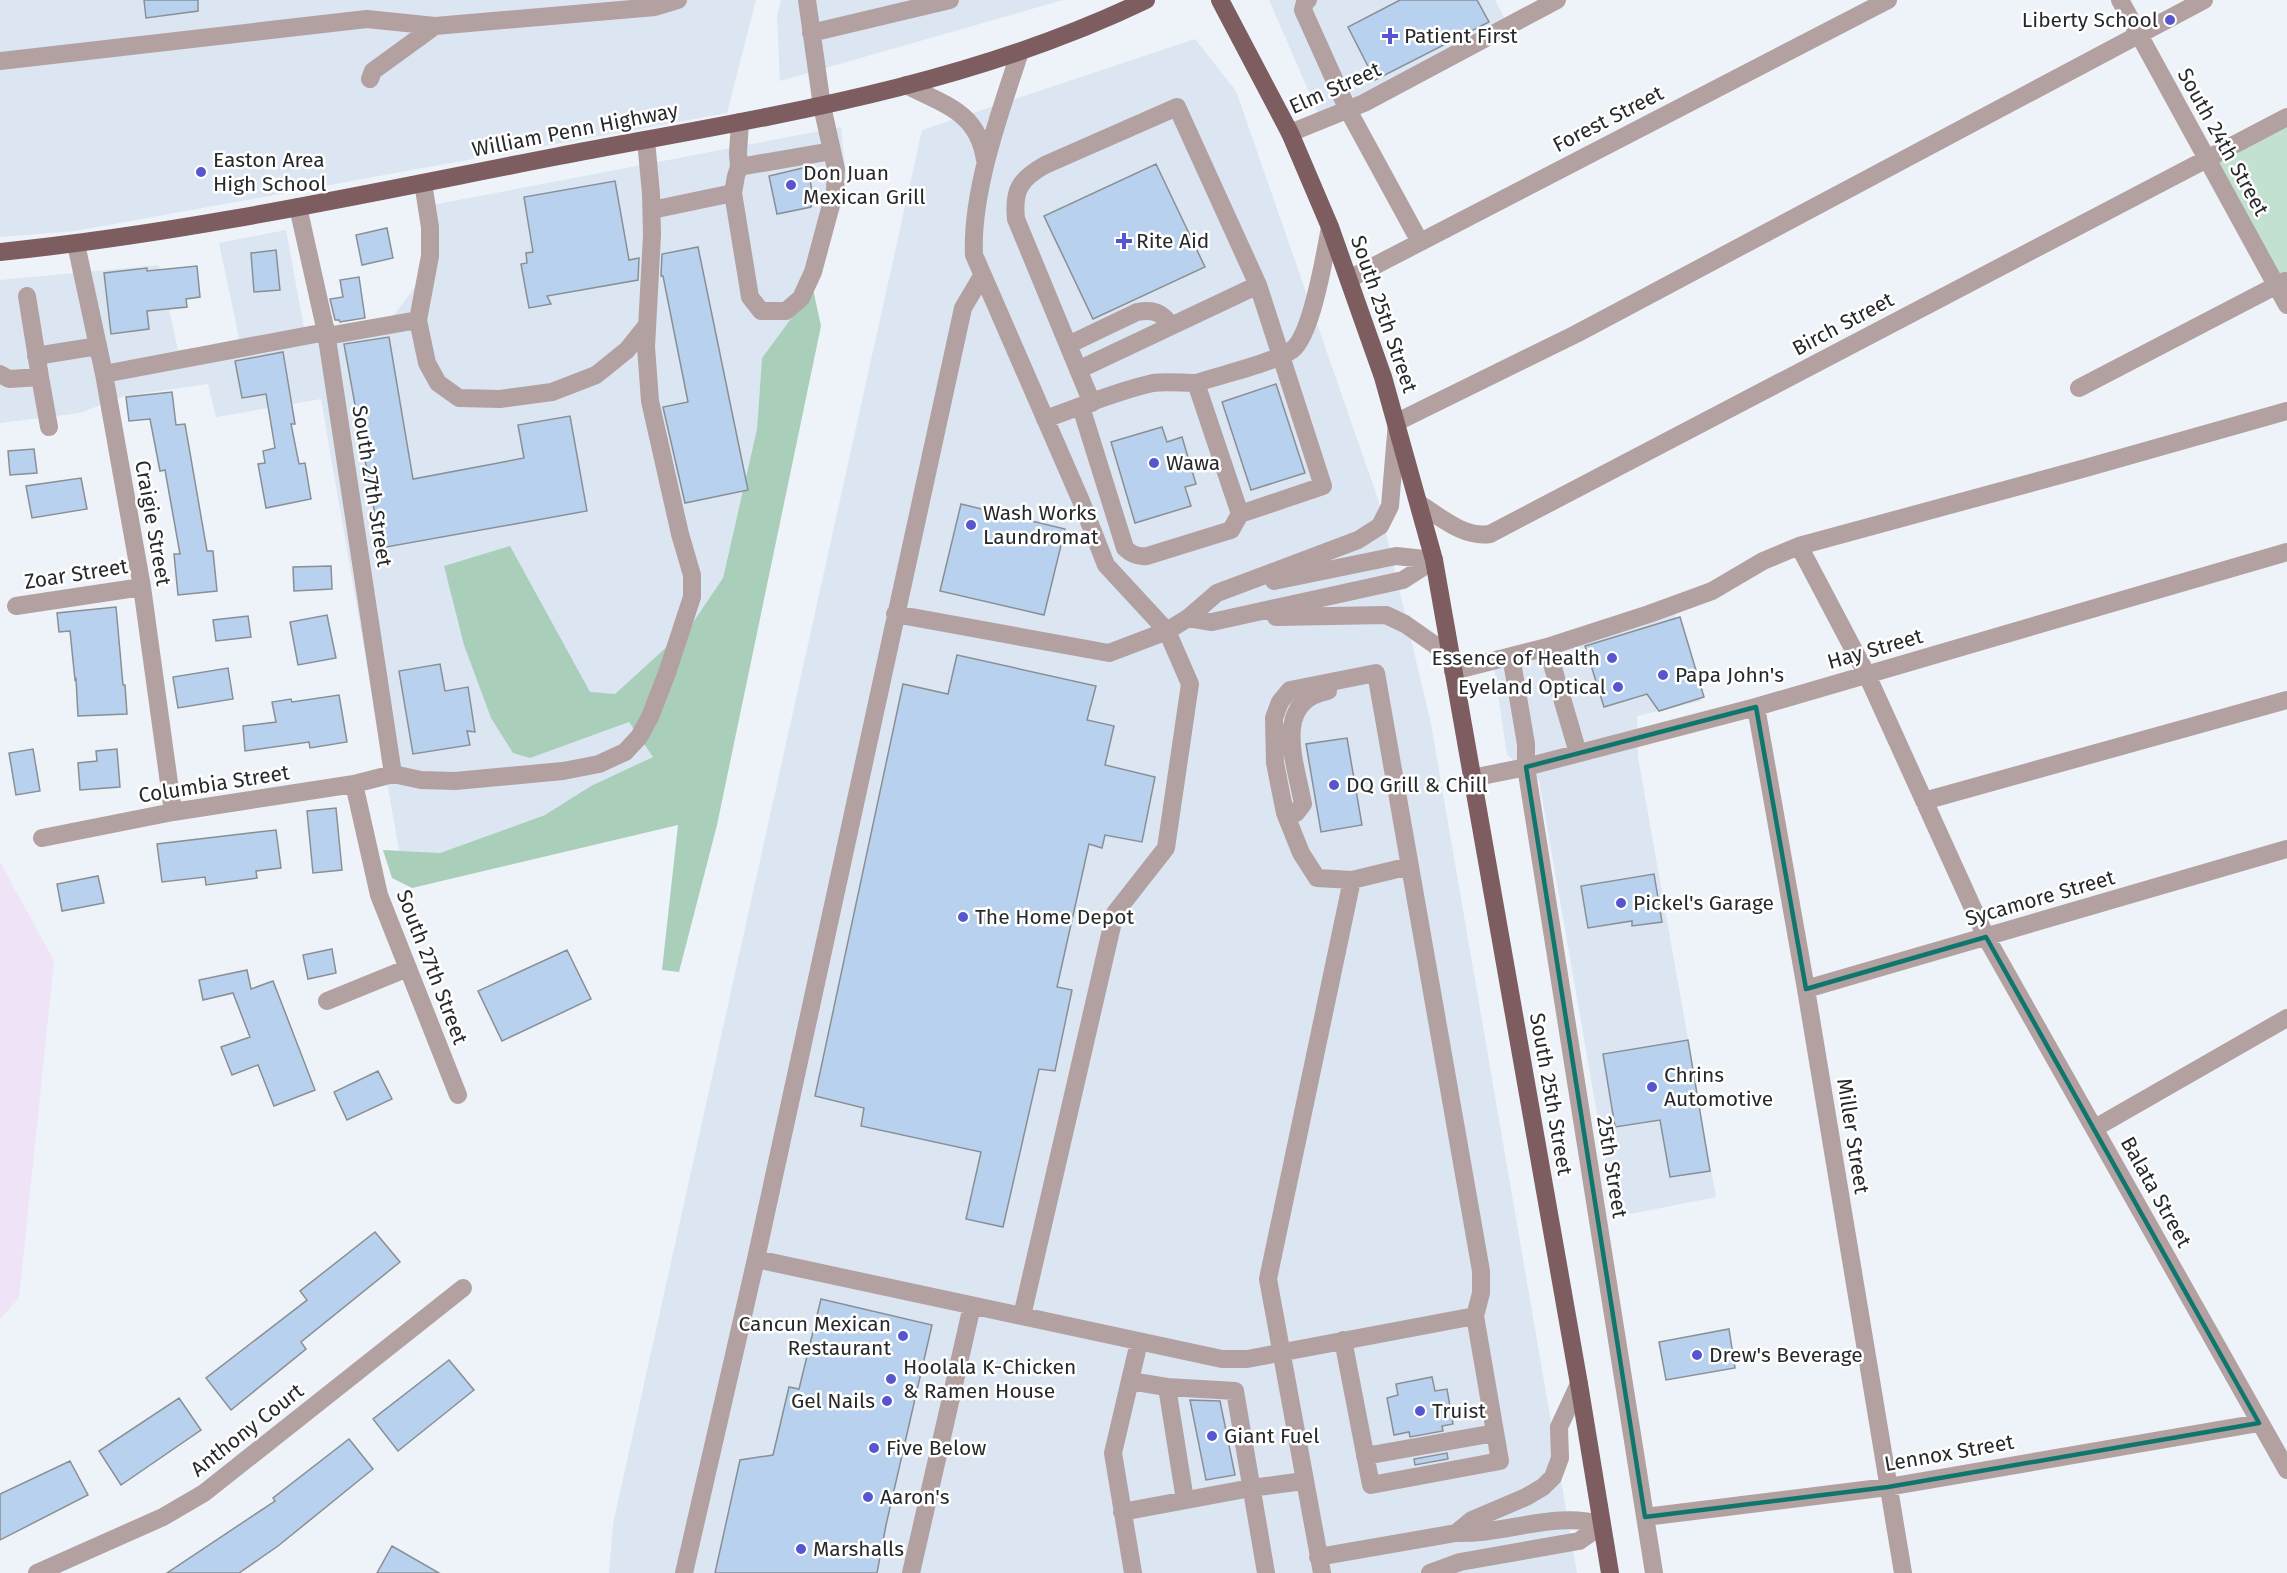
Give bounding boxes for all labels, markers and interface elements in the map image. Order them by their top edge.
place label: Liberty School [2022,7,2158,33]
marker: Liberty School [2163,13,2177,27]
place label: Patient First [1404,23,1518,49]
marker: Patient First [1381,27,1399,45]
street label: Elm Street [1285,56,1385,120]
street label: South 24th Street [2172,64,2275,221]
street label: Forest Street [1548,80,1668,158]
street label: William Penn Highway [470,97,681,163]
place label: Easton Area High School [213,147,326,197]
place label: Don Juan Mexican Grill [803,160,925,210]
marker: Easton Area High School [194,165,208,179]
marker: Don Juan Mexican Grill [784,178,798,192]
place label: Rite Aid [1136,228,1209,254]
street label: South 25th Street [1345,232,1423,396]
marker: Rite Aid [1117,234,1131,248]
street label: Birch Street [1788,286,1898,362]
street label: South 27th Street [346,403,398,569]
place label: Wawa [1166,450,1220,476]
marker: Wawa [1147,456,1161,470]
street label: Craigie Street [129,458,177,588]
place label: Wash Works Laundromat [983,500,1099,550]
marker: Wash Works Laundromat [964,518,978,532]
street label: Zoar Street [22,553,130,595]
street label: Hay Street [1824,623,1926,675]
place label: Essence of Health [1431,645,1600,671]
marker: Essence of Health [1605,651,1619,665]
place label: Papa John's [1675,662,1784,688]
marker: Papa John's [1656,668,1670,682]
place label: Eyeland Optical [1458,674,1606,700]
marker: Eyeland Optical [1611,680,1625,694]
street label: Columbia Street [137,759,292,809]
place label: DQ Grill & Chill [1346,772,1488,798]
marker: DQ Grill & Chill [1327,778,1341,792]
street label: Sycamore Street [1962,864,2118,932]
street label: South 27th Street [391,886,474,1048]
place label: Pickel's Garage [1633,890,1774,916]
marker: Pickel's Garage [1614,896,1628,910]
place label: The Home Depot [975,904,1134,930]
marker: The Home Depot [956,910,970,924]
street label: South 25th Street [1524,1011,1578,1178]
place label: Chrins Automotive [1664,1062,1773,1112]
street label: Miller Street [1831,1076,1875,1196]
marker: Chrins Automotive [1645,1080,1659,1094]
street label: 25th Street [1591,1114,1633,1220]
street label: Balata Street [2115,1132,2197,1252]
place label: Cancun Mexican Restaurant [739,1311,891,1361]
marker: Cancun Mexican Restaurant [896,1329,910,1343]
place label: Drew's Beverage [1709,1342,1863,1368]
marker: Drew's Beverage [1690,1348,1704,1362]
place label: Hoolala K-Chicken & Ramen House [903,1354,1076,1404]
marker: Hoolala K-Chicken & Ramen House [884,1372,898,1386]
street label: Anthony Court [185,1378,309,1482]
place label: Gel Nails [791,1388,875,1414]
marker: Gel Nails [880,1394,894,1408]
place label: Truist [1432,1398,1486,1424]
marker: Truist [1413,1404,1427,1418]
place label: Giant Fuel [1224,1423,1319,1449]
marker: Giant Fuel [1205,1429,1219,1443]
street label: Lennox Street [1882,1429,2016,1477]
place label: Five Below [886,1435,986,1461]
marker: Five Below [867,1441,881,1455]
place label: Aaron's [880,1484,950,1510]
marker: Aaron's [861,1490,875,1504]
place label: Marshalls [813,1536,904,1562]
marker: Marshalls [794,1542,808,1556]

